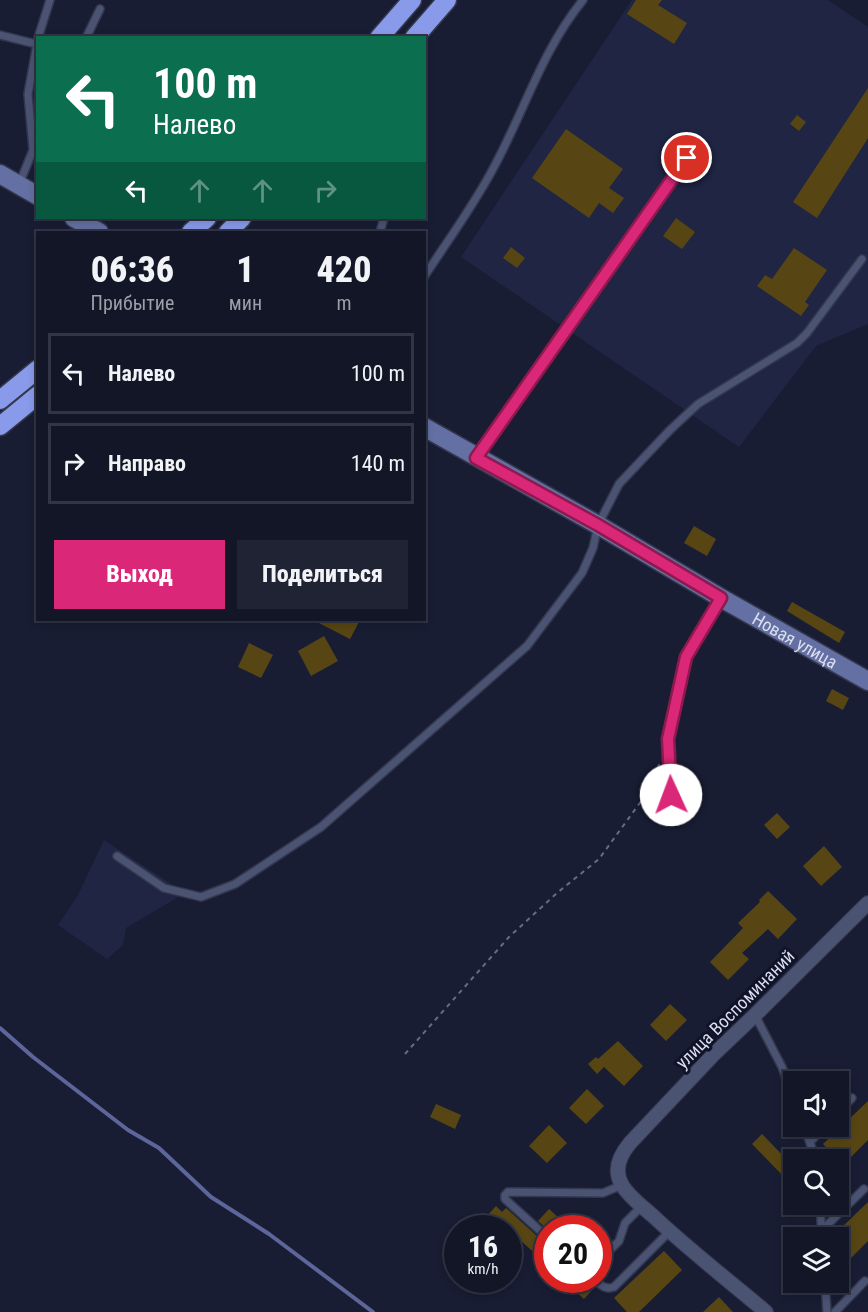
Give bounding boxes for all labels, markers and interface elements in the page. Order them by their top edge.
text: 100 m [153,59,258,108]
icon: left [54,60,132,138]
text: Налево [153,109,236,141]
pin [661,132,712,183]
icon: arrive [670,141,703,174]
icon: left [120,174,153,207]
icon: ahead [183,174,216,207]
icon: ahead [246,174,279,207]
icon: right [309,174,342,207]
text: 06:36 [91,249,174,291]
text: 1 [236,249,255,291]
text: 420 [317,249,371,291]
text: Прибытие [90,291,174,315]
text: мин [229,291,262,315]
text: m [336,291,352,315]
icon: left [57,357,90,390]
text: Налево [108,361,175,386]
text: 100 m [351,361,405,386]
icon: right [57,447,90,480]
text: Направо [108,451,186,476]
text: 140 m [351,451,405,476]
button: Выход [54,540,225,609]
button: Поделиться [237,540,408,609]
street label: Новая улица [749,608,841,672]
position arrow [639,763,703,827]
street label: улица Воспоминаний [671,945,799,1073]
map controls [783,1071,849,1293]
button: sound [783,1071,849,1137]
button: search [783,1149,849,1215]
speed limit sign: 20 [534,1215,612,1293]
button: layers [783,1227,849,1293]
text: 16 [468,1229,498,1264]
text: km/h [468,1260,498,1278]

